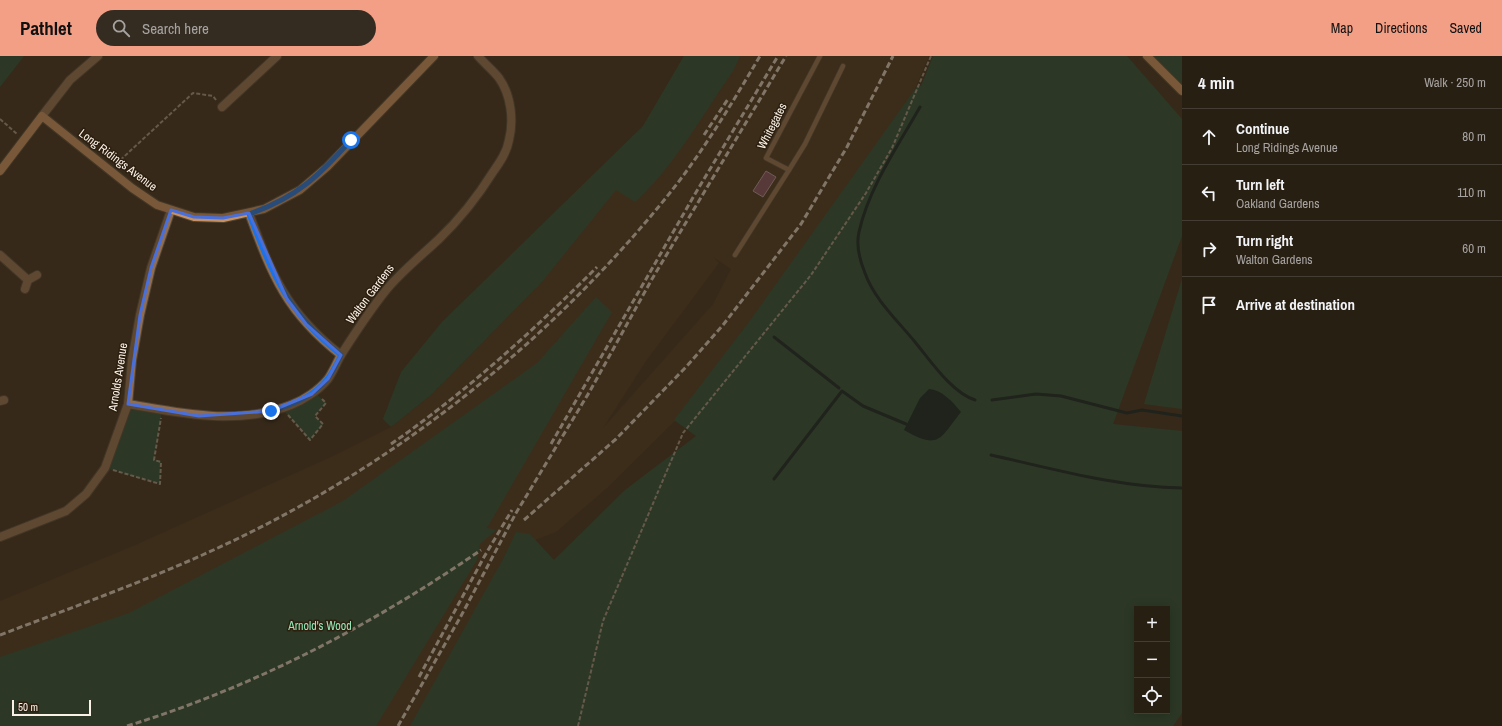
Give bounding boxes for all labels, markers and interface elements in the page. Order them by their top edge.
search box [96,10,376,46]
text: Pathlet [20,15,72,41]
icon: search [110,17,132,39]
text: Search here [142,18,209,39]
text: Map [1331,19,1353,37]
text: Directions [1375,19,1427,37]
text: Saved [1449,19,1482,37]
text: 4 min [1198,71,1234,94]
text: Walk · 250 m [1424,74,1486,91]
street label: Whitegates [754,100,790,152]
text: Continue [1236,118,1289,139]
street label: Long Ridings Avenue [76,125,160,195]
icon: ahead [1198,126,1220,148]
text: 80 m [1462,128,1486,145]
route start [342,131,360,149]
text: Long Ridings Avenue [1236,139,1338,156]
text: Turn left [1236,174,1284,195]
icon: left [1198,182,1220,204]
text: 110 m [1457,184,1486,201]
text: Oakland Gardens [1236,195,1320,212]
text: Turn right [1236,230,1293,251]
icon: right [1198,238,1220,260]
text: 60 m [1462,240,1486,257]
text: Walton Gardens [1236,251,1313,268]
street label: Walton Gardens [342,261,398,327]
icon: arrive [1198,294,1220,316]
text: Arrive at destination [1236,294,1355,315]
street label: Arnolds Avenue [105,342,131,413]
route end [262,402,280,420]
map controls [1134,606,1170,714]
button: + [1134,606,1170,642]
park label: Arnold's Wood [287,618,352,634]
button: − [1134,642,1170,678]
button: locate [1134,678,1170,714]
scale bar [12,698,91,717]
text: 50 m [18,700,38,714]

